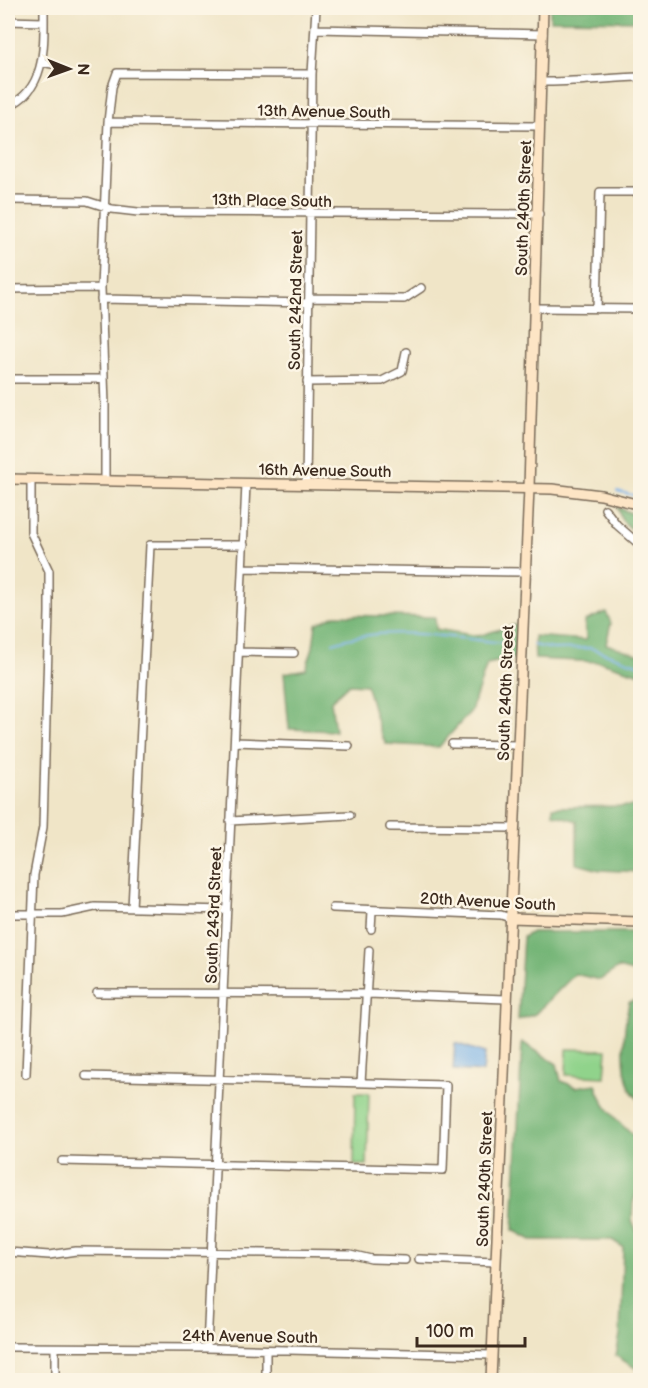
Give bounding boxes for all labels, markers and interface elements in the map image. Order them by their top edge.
north arrow [39,39,99,99]
text: N [73,63,92,75]
street label: 13th Avenue South [257,102,391,123]
street label: South 240th Street [513,140,536,276]
street label: 13th Place South [212,191,332,212]
street label: South 242nd Street [286,230,307,370]
street label: 16th Avenue South [258,461,392,482]
street label: South 240th Street [495,625,518,761]
street label: South 243rd Street [203,846,226,984]
street label: 20th Avenue South [420,889,556,916]
street label: South 240th Street [474,1111,497,1247]
scale bar [417,1310,525,1348]
text: 100 m [426,1321,474,1342]
street label: 24th Avenue South [182,1327,318,1348]

